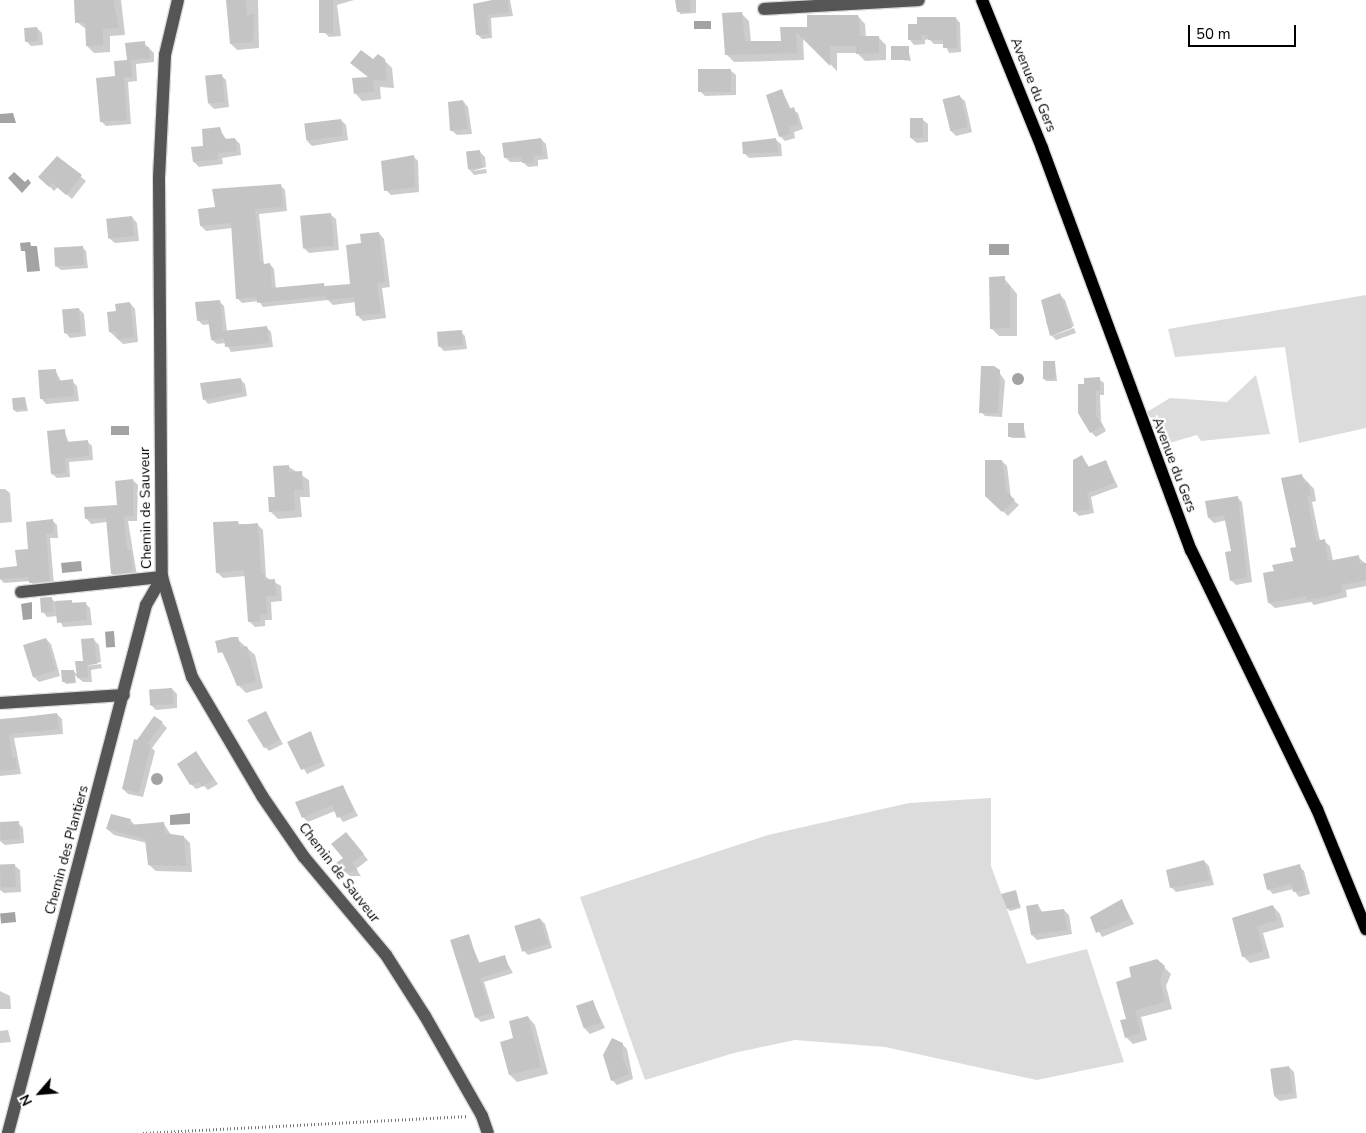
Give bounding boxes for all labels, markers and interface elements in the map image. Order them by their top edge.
scale bar [1191,15,1298,47]
text: 50 m [1196,24,1231,44]
street label: Avenue du Gers [1006,35,1060,135]
street label: Avenue du Gers [1148,415,1200,515]
street label: Chemin de Sauveur [137,447,155,569]
street label: Chemin des Plantiers [42,783,92,917]
street label: Chemin de Sauveur [295,820,383,926]
north arrow [15,1068,65,1118]
text: N [15,1091,37,1109]

